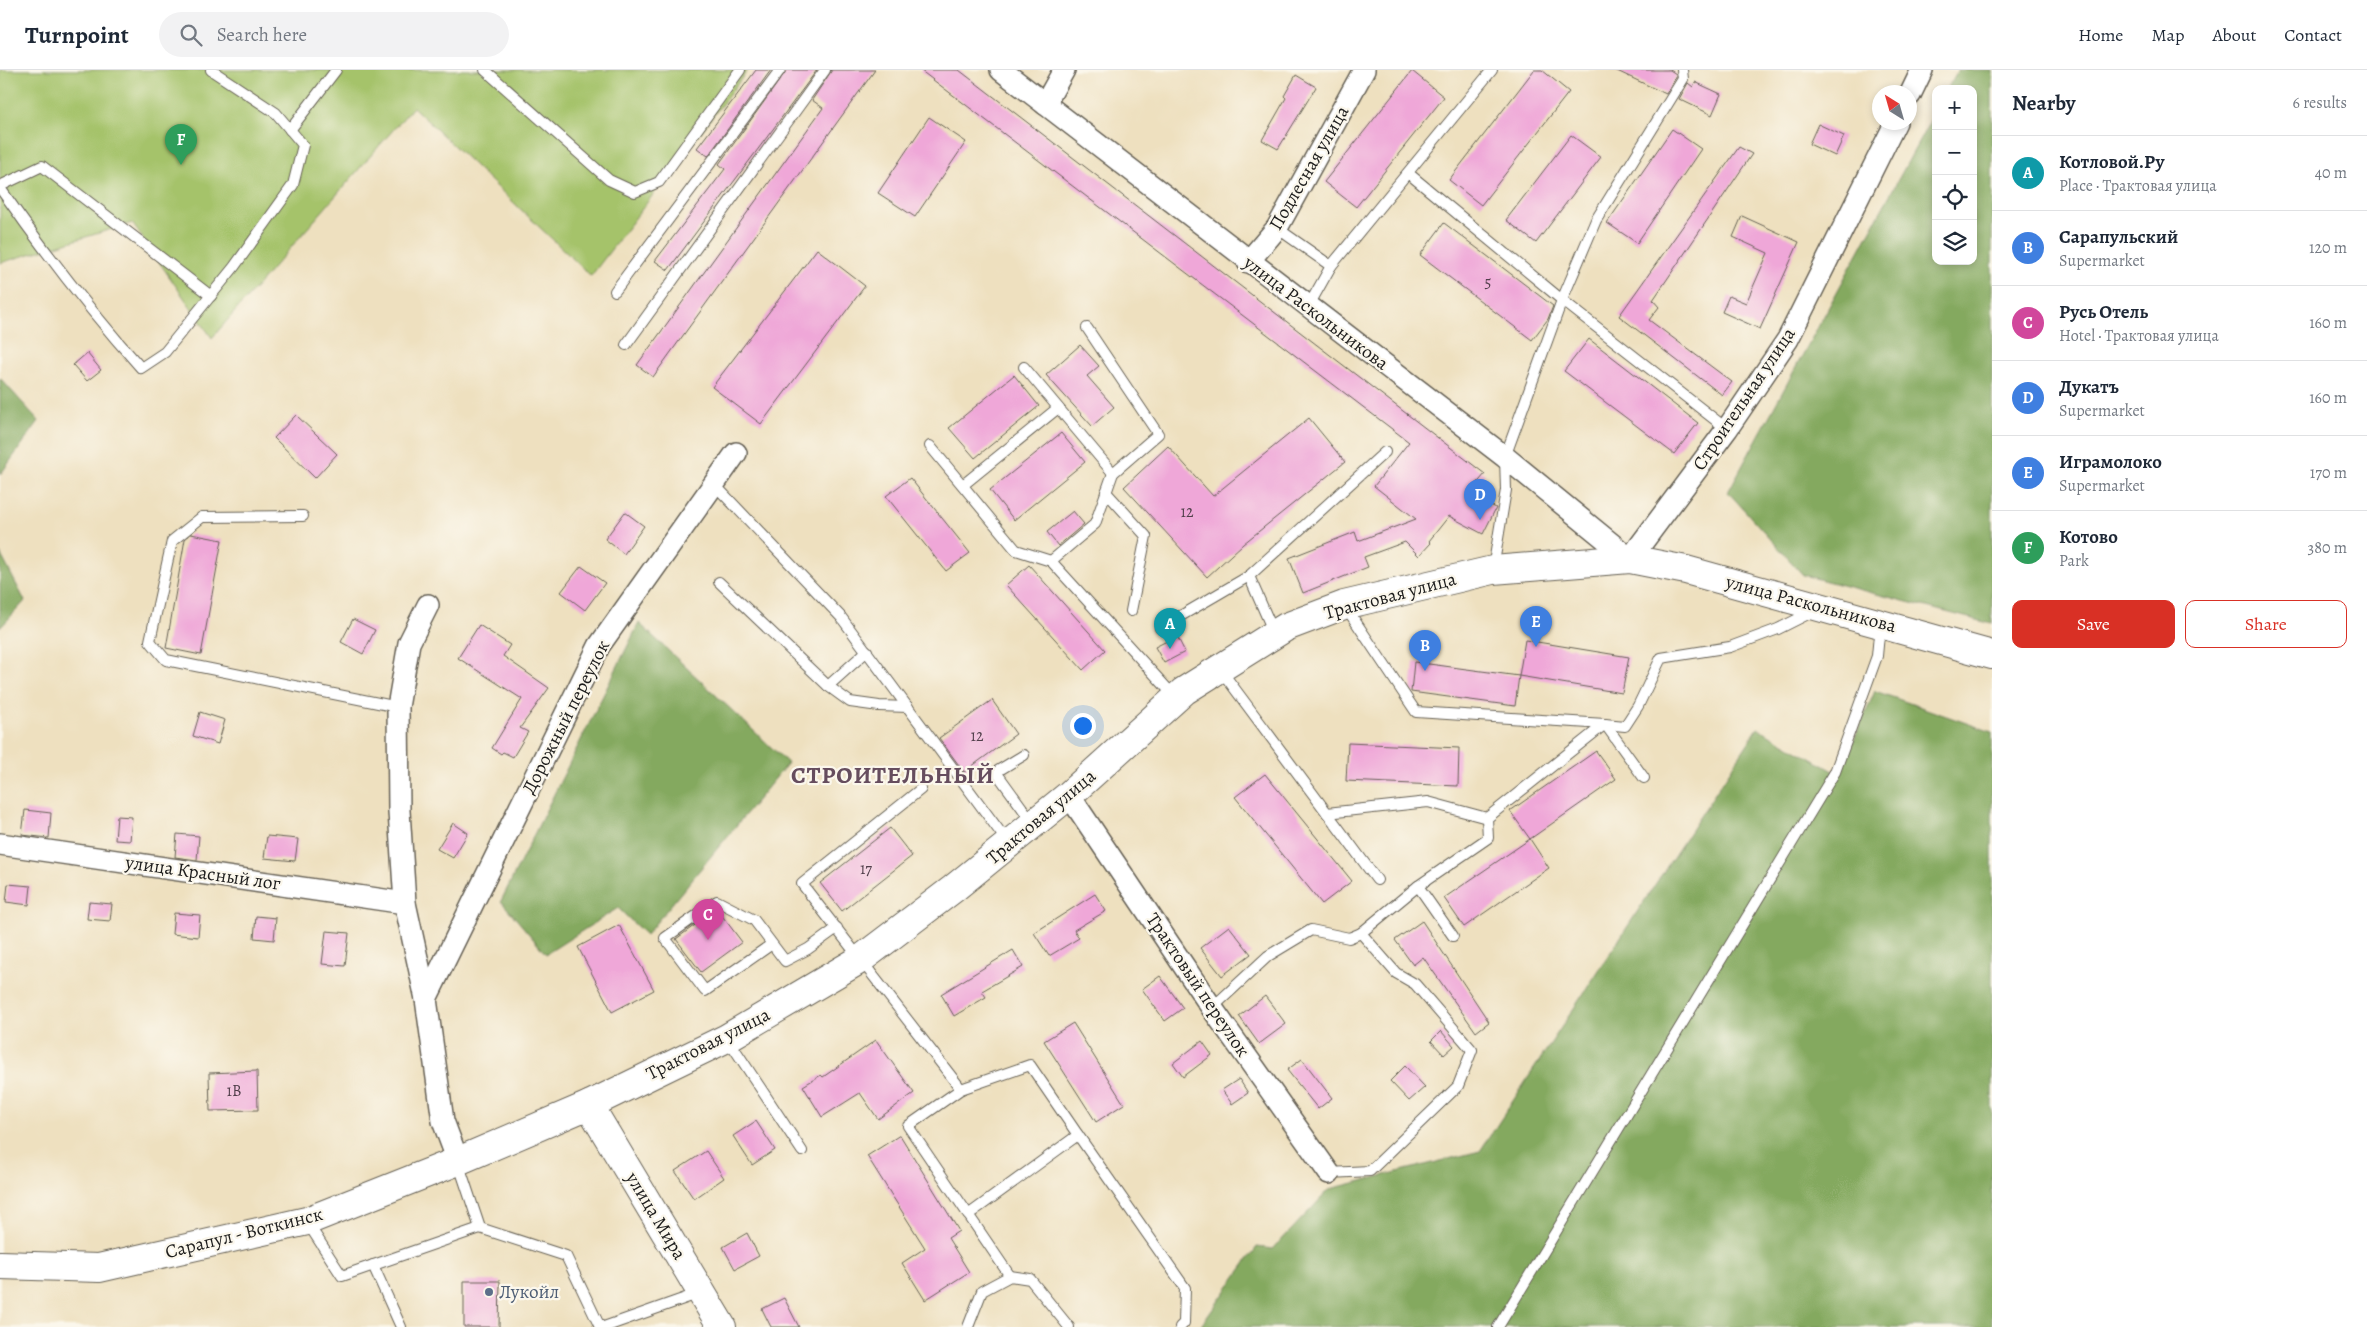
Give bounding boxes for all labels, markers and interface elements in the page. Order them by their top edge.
search box [159,12,509,57]
text: Turnpoint [25,19,129,51]
icon: search [177,21,205,49]
text: Search here [217,22,307,48]
text: Home [2078,23,2123,47]
text: Map [2151,23,2184,47]
text: About [2212,23,2256,47]
text: Contact [2284,23,2342,47]
north arrow [1872,85,1917,130]
map controls [1932,85,1977,265]
button: + [1932,85,1977,130]
text: Nearby [2012,89,2075,117]
text: 6 results [2293,92,2347,114]
street label: Подлесная улица [1263,101,1355,235]
pin: F [165,124,197,165]
button: − [1932,130,1977,175]
text: Котловой.Ру [2059,149,2165,175]
text: A [2023,162,2033,184]
text: 40 m [2315,162,2347,184]
button: locate [1932,175,1977,220]
text: Place · Трактовая улица [2059,175,2217,197]
button: layers [1932,220,1977,265]
text: Сарапульский [2059,224,2178,250]
text: B [2023,237,2033,259]
text: 120 m [2309,237,2347,259]
street label: улица Раскольникова [1237,249,1394,376]
text: Supermarket [2059,250,2145,272]
house number: 5 [1485,271,1492,293]
text: Русь Отель [2059,299,2148,325]
text: C [2023,312,2033,334]
text: 160 m [2309,312,2347,334]
street label: Строительная улица [1686,322,1802,476]
text: Hotel · Трактовая улица [2059,325,2219,347]
text: Дукатъ [2059,374,2119,400]
text: D [2022,387,2034,409]
text: 160 m [2309,387,2347,409]
text: Supermarket [2059,400,2145,422]
text: Играмолоко [2059,449,2162,475]
text: E [2023,462,2033,484]
text: 170 m [2310,462,2347,484]
text: Supermarket [2059,475,2145,497]
pin: D [1464,479,1496,520]
house number: 12 [1180,501,1194,523]
text: Котово [2059,524,2118,550]
text: F [2024,537,2032,559]
text: 380 m [2308,537,2347,559]
text: Park [2059,550,2089,572]
street label: Трактовая улица [1321,566,1459,626]
street label: улица Раскольникова [1722,569,1899,639]
button: Save [2012,600,2175,648]
button: Share [2185,600,2347,648]
pin: E [1520,606,1552,647]
pin: A [1154,608,1186,649]
pin: B [1409,630,1441,671]
street label: Дорожный переулок [516,635,616,798]
your location [1070,713,1096,739]
house number: 12 [970,725,984,747]
district label: СТРОИТЕЛЬНЫЙ [791,759,995,791]
street label: Трактовая улица [981,763,1102,871]
street label: улица Красный лог [123,849,282,897]
house number: 17 [860,858,872,880]
pin: C [692,899,724,940]
street label: Трактовый переулок [1140,908,1256,1062]
street label: Трактовая улица [642,1002,775,1086]
house number: 1В [226,1080,242,1102]
street label: улица Мира [619,1166,693,1265]
street label: Сарапул - Воткинск [162,1201,326,1265]
place label: Лукойл [499,1279,559,1305]
marker: Лукойл [483,1286,495,1298]

